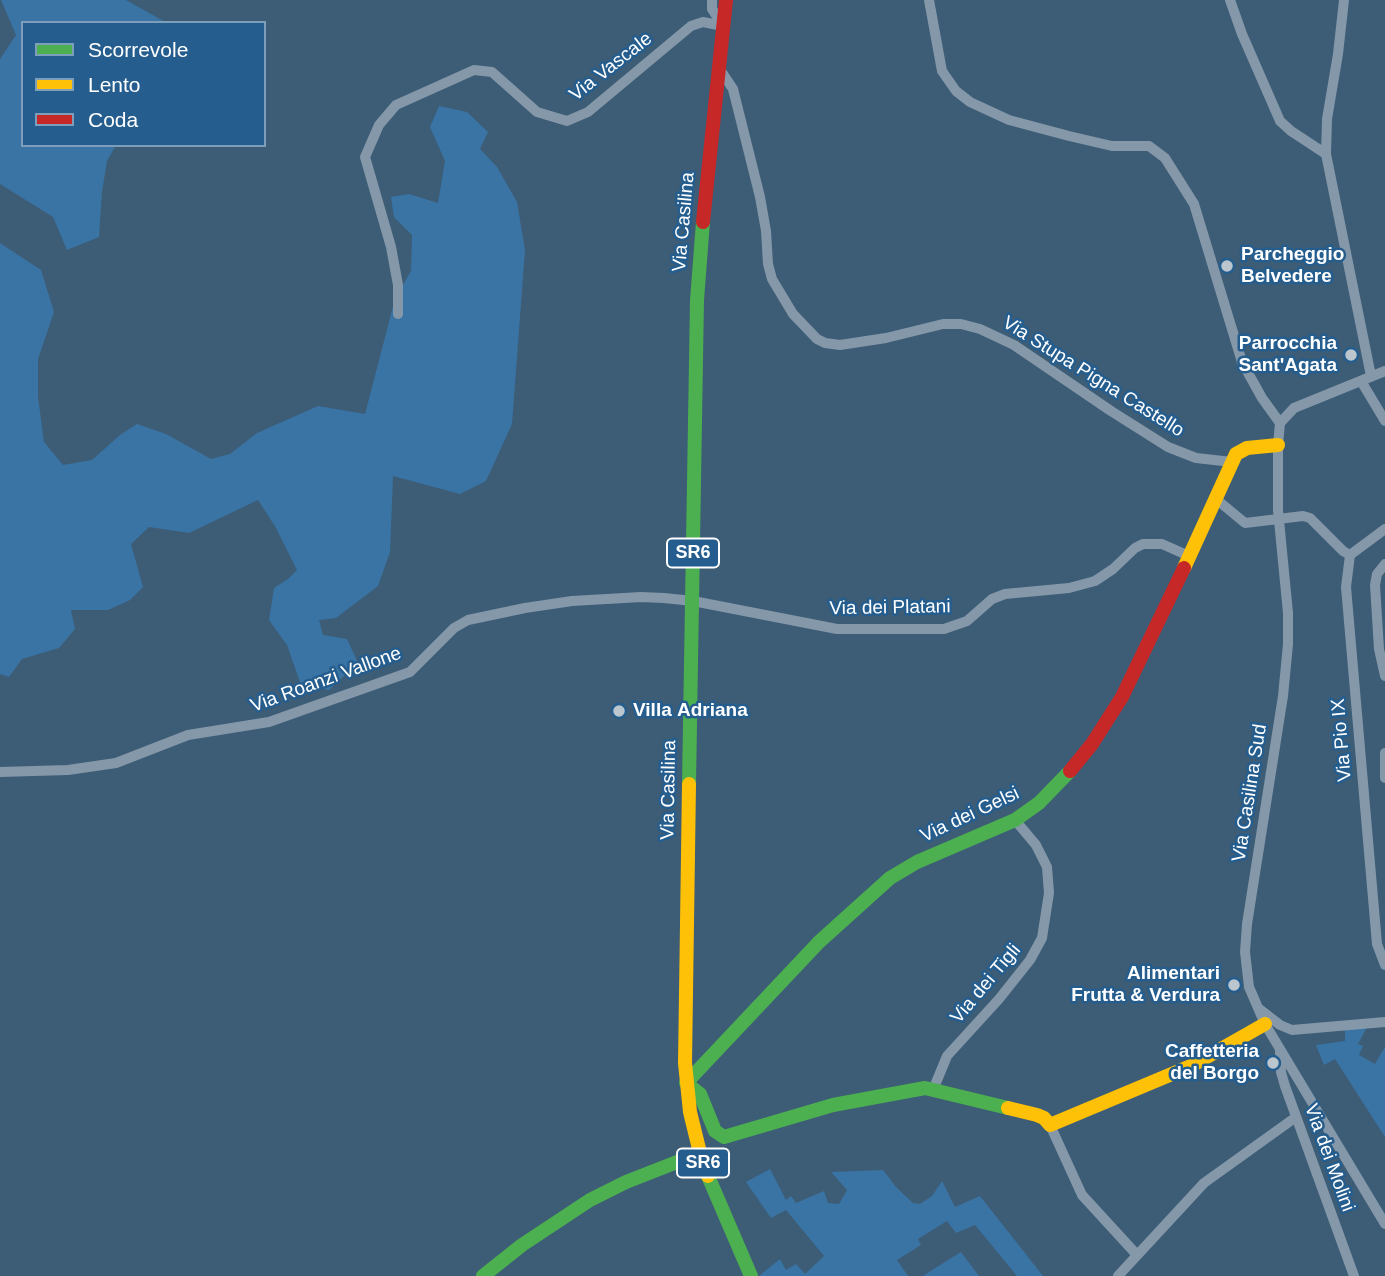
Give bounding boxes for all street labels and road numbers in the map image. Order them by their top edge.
street label: Via Vascale [565,28,657,106]
street label: Via Casilina [668,171,700,273]
street label: Via Stupa Pigna Castello [998,312,1188,442]
road number: SR6 [667,538,719,568]
street label: Via dei Platani [829,596,951,620]
street label: Via Roanzi Vallone [247,642,405,718]
street label: Via Pio IX [1327,698,1357,782]
street label: Via Casilina Sud [1228,723,1272,863]
street label: Via Casilina [657,740,681,840]
street label: Via dei Gelsi [917,782,1023,848]
street label: Via dei Tigli [946,939,1026,1029]
street label: Via dei Molini [1299,1101,1359,1215]
road number: SR6 [677,1148,729,1178]

